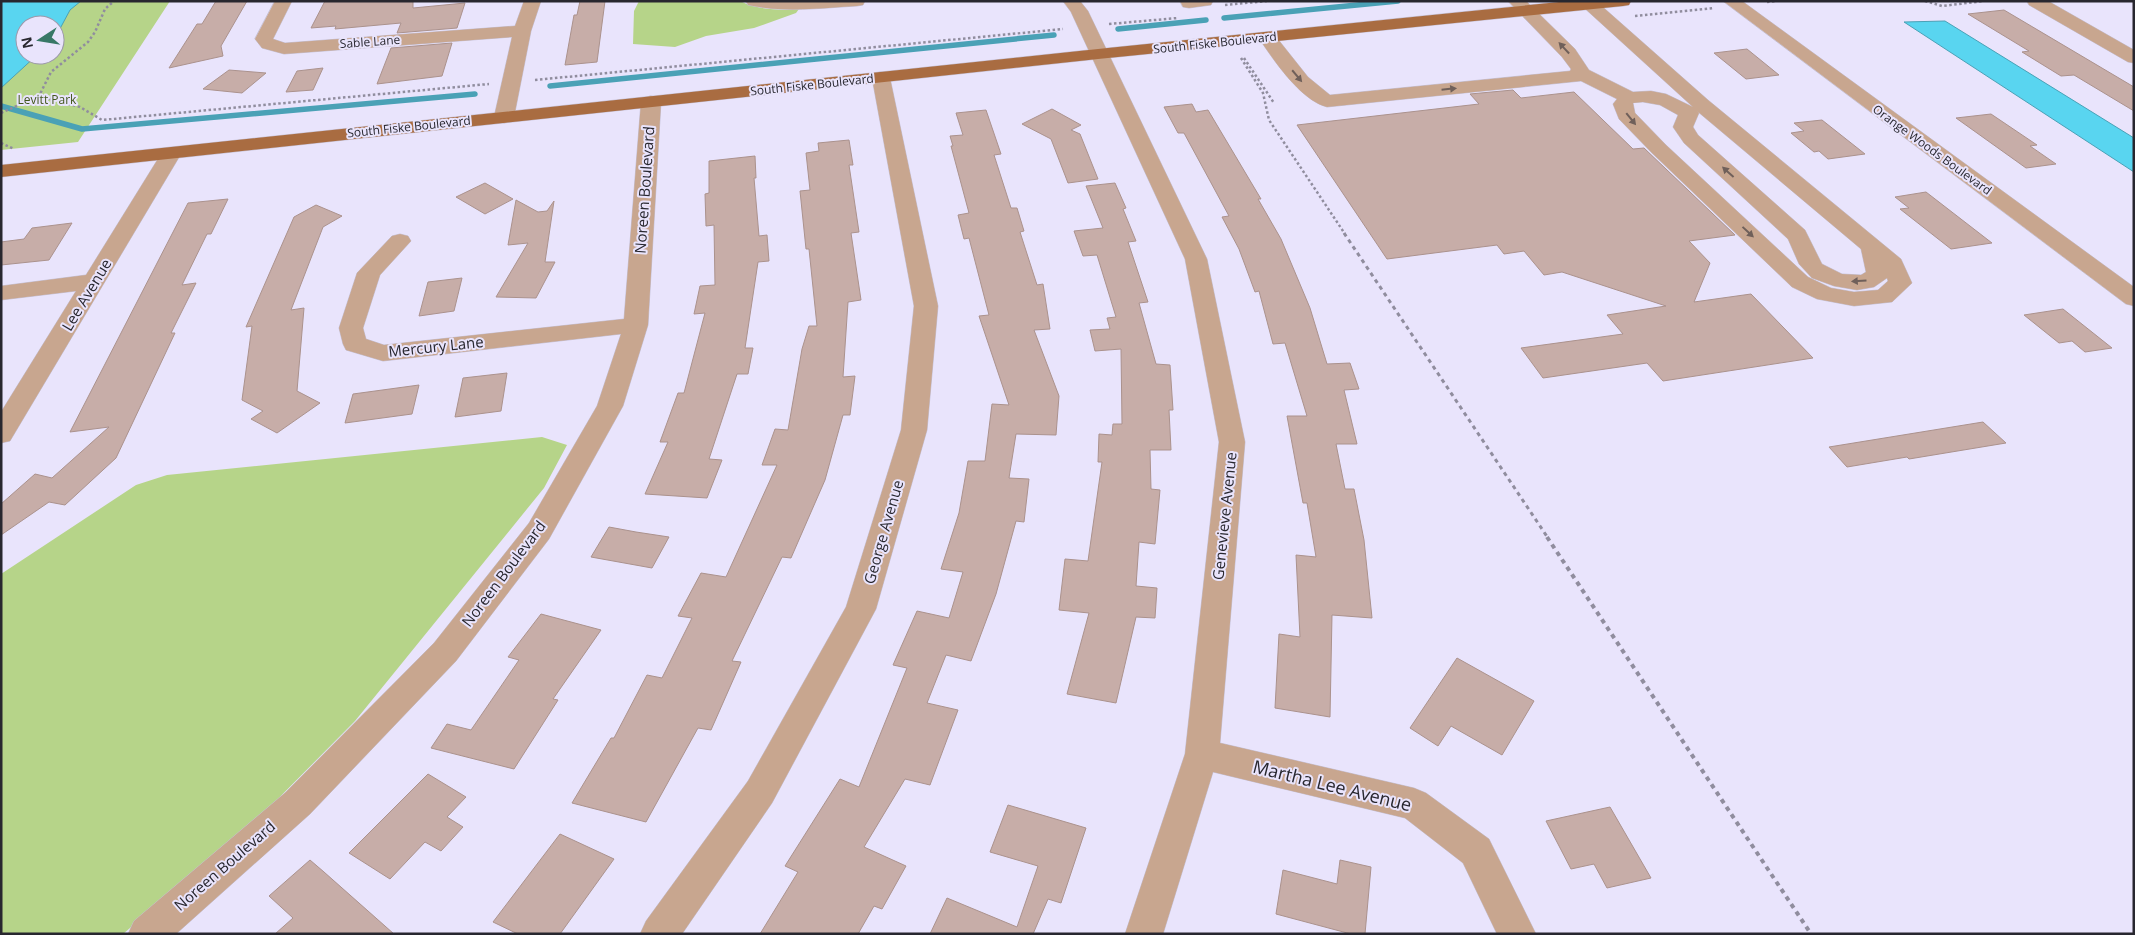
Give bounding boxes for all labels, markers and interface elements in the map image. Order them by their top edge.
north arrow [15,15,65,65]
street label: South Fiske Boulevard [1152,28,1278,57]
street label: Sable Lane [339,31,401,52]
text: N [16,35,37,50]
one-way arrow [1558,43,1570,55]
one-way arrow [1292,69,1303,82]
street label: South Fiske Boulevard [749,70,875,99]
one-way arrow [1441,85,1457,93]
park label: Levitt Park [18,91,77,108]
street label: Orange Woods Boulevard [1869,101,1995,199]
street label: South Fiske Boulevard [346,112,472,141]
one-way arrow [1626,113,1637,126]
street label: Noreen Boulevard [630,126,658,254]
one-way arrow [1722,166,1734,178]
one-way arrow [1741,226,1753,238]
street label: Lee Avenue [57,255,116,334]
one-way arrow [1851,278,1867,286]
street label: Mercury Lane [387,331,485,361]
street label: Genevieve Avenue [1207,451,1241,581]
street label: George Avenue [859,477,907,586]
street label: Noreen Boulevard [457,516,550,630]
street label: Martha Lee Avenue [1250,754,1414,816]
street label: Noreen Boulevard [170,816,279,915]

